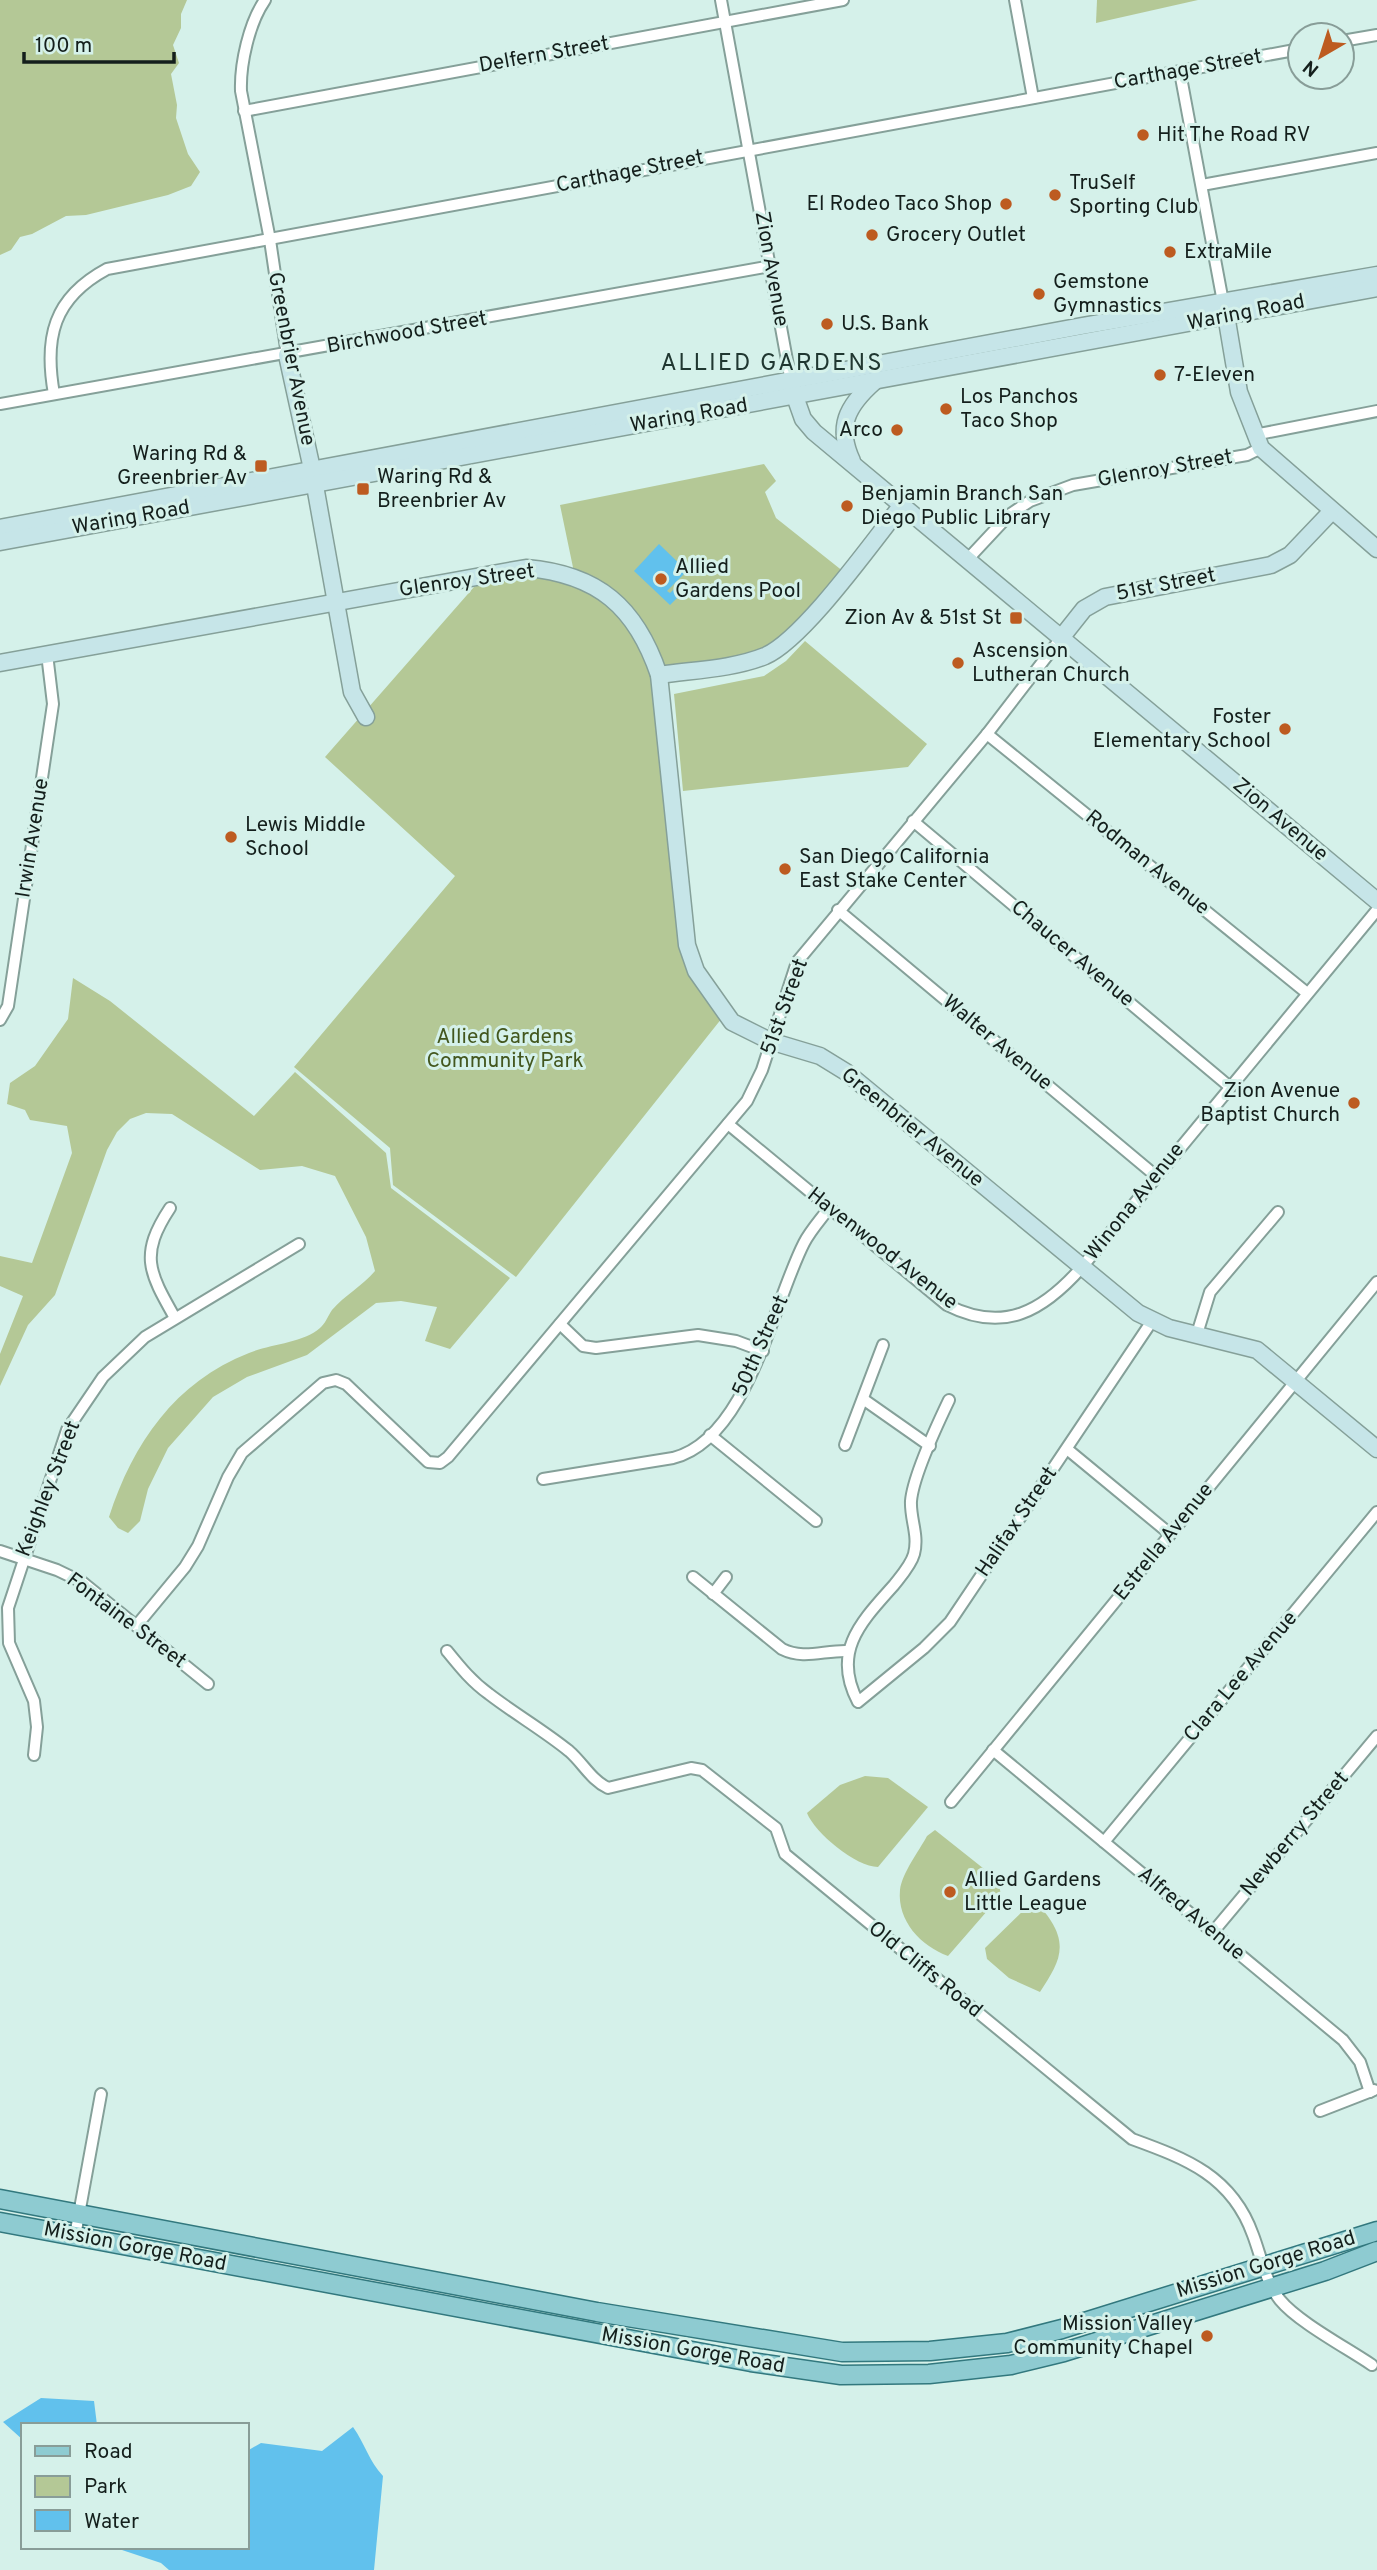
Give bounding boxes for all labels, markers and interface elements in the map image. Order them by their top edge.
scale bar [24,21,175,65]
north arrow [1286,21,1356,91]
street label: Delfern Street [477,30,611,80]
text: 100 m [35,33,92,60]
street label: Carthage Street [1112,44,1264,96]
text: N [1299,54,1324,81]
place label: Hit The Road RV [1157,122,1310,149]
marker: Hit The Road RV [1135,127,1151,143]
street label: Carthage Street [554,144,706,200]
place label: TruSelf Sporting Club [1069,170,1198,221]
marker: TruSelf Sporting Club [1047,187,1063,203]
place label: El Rodeo Taco Shop [806,191,992,218]
marker: El Rodeo Taco Shop [998,196,1014,212]
street label: Zion Avenue [748,209,794,329]
place label: Grocery Outlet [886,222,1026,249]
marker: Grocery Outlet [864,227,880,243]
place label: ExtraMile [1184,239,1272,266]
marker: ExtraMile [1162,244,1178,260]
place label: Gemstone Gymnastics [1053,269,1162,320]
street label: Greenbrier Avenue [261,270,321,448]
marker: Gemstone Gymnastics [1031,286,1047,302]
street label: Waring Road [1185,288,1307,338]
street label: Birchwood Street [325,306,489,360]
place label: U.S. Bank [841,311,929,338]
marker: U.S. Bank [819,316,835,332]
district label: ALLIED GARDENS [660,349,884,379]
place label: 7-Eleven [1174,362,1255,389]
marker: 7-Eleven [1152,367,1168,383]
place label: Los Panchos Taco Shop [960,384,1078,435]
street label: Waring Road [628,392,750,440]
marker: Los Panchos Taco Shop [938,401,954,417]
place label: Arco [839,417,883,444]
marker: Arco [889,422,905,438]
place label: Waring Rd & Greenbrier Av [117,441,247,492]
street label: Glenroy Street [1095,444,1235,494]
marker: Waring Rd & Greenbrier Av [253,458,269,474]
place label: Waring Rd & Breenbrier Av [377,464,507,515]
marker: Waring Rd & Breenbrier Av [355,481,371,497]
place label: Benjamin Branch San Diego Public Library [861,481,1063,532]
street label: Waring Road [70,494,192,542]
marker: Benjamin Branch San Diego Public Library [839,498,855,514]
place label: Allied Gardens Pool [675,554,801,605]
street label: Glenroy Street [397,558,537,604]
street label: 51st Street [1114,562,1218,608]
marker: Allied Gardens Pool [653,571,669,587]
place label: Zion Av & 51st St [844,605,1002,632]
marker: Zion Av & 51st St [1008,610,1024,626]
place label: Ascension Lutheran Church [972,638,1130,689]
marker: Ascension Lutheran Church [950,655,966,671]
place label: Foster Elementary School [1093,704,1271,755]
marker: Foster Elementary School [1277,721,1293,737]
street label: Zion Avenue [1227,772,1333,868]
street label: Irwin Avenue [10,776,56,900]
street label: Rodman Avenue [1079,804,1215,922]
place label: Lewis Middle School [245,812,366,863]
marker: Lewis Middle School [223,829,239,845]
place label: San Diego California East Stake Center [799,844,989,895]
marker: San Diego California East Stake Center [777,861,793,877]
street label: Chaucer Avenue [1005,895,1139,1013]
street label: 51st Street [755,955,815,1059]
street label: Walter Avenue [936,989,1058,1097]
park label: Allied Gardens Community Park [426,1024,584,1075]
street label: Greenbrier Avenue [835,1062,989,1194]
place label: Zion Avenue Baptist Church [1200,1078,1340,1129]
marker: Zion Avenue Baptist Church [1346,1095,1362,1111]
street label: Winona Avenue [1079,1138,1191,1266]
street label: Havenwood Avenue [801,1182,963,1316]
street label: 50th Street [727,1291,795,1401]
street label: Keighley Street [11,1417,87,1561]
street label: Halifax Street [970,1461,1064,1583]
street label: Estrella Avenue [1108,1477,1220,1607]
street label: Fontaine Street [61,1567,191,1675]
street label: Clara Lee Avenue [1178,1606,1304,1748]
street label: Newberry Street [1235,1766,1355,1902]
street label: Alfred Avenue [1132,1861,1250,1967]
place label: Allied Gardens Little League [964,1867,1101,1918]
marker: Allied Gardens Little League [942,1884,958,1900]
street label: Old Cliffs Road [862,1916,988,2024]
street label: Mission Gorge Road [41,2216,229,2278]
street label: Mission Gorge Road [1173,2225,1359,2305]
place label: Mission Valley Community Chapel [1013,2311,1193,2362]
street label: Mission Gorge Road [599,2322,787,2380]
marker: Mission Valley Community Chapel [1199,2328,1215,2344]
legend [21,2423,248,2549]
text: Road [84,2439,133,2466]
text: Park [84,2474,127,2501]
text: Water [84,2509,139,2536]

